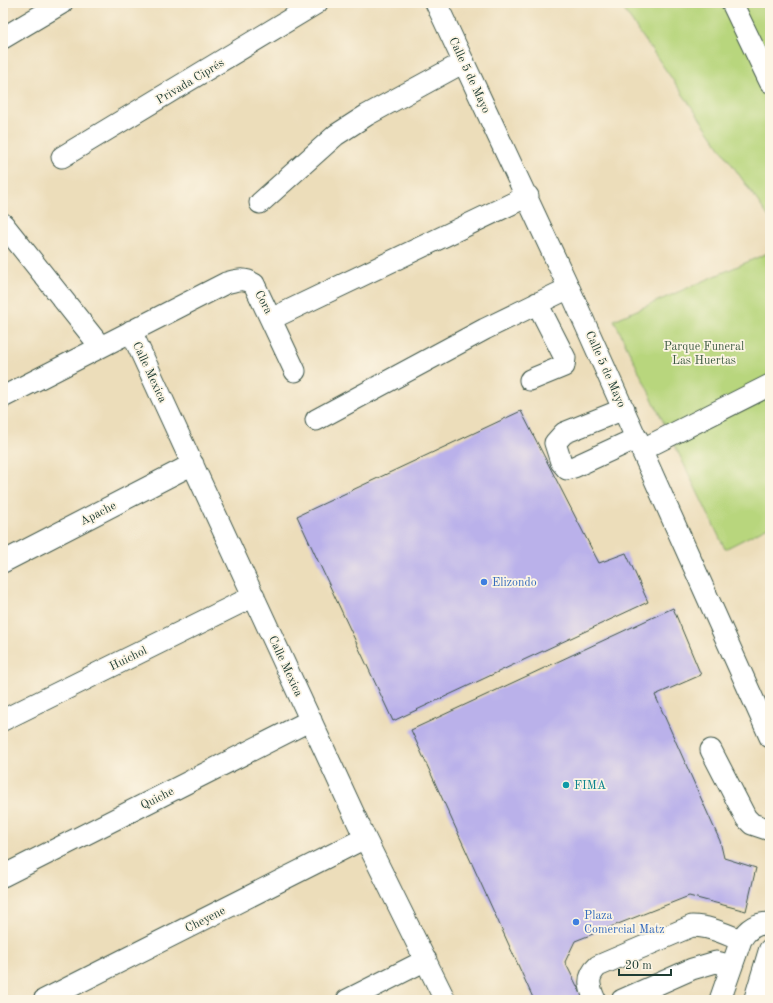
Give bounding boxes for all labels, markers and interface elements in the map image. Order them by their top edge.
street label: Calle 5 de Mayo [446,35,493,115]
street label: Privada Ciprés [154,57,227,107]
street label: Cora [252,289,274,316]
street label: Calle 5 de Mayo [583,329,628,409]
street label: Calle Mexica [130,340,168,405]
park label: Parque Funeral Las Huertas [664,341,744,367]
street label: Apache [79,500,119,528]
marker: Elizondo [479,577,489,587]
place label: Elizondo [492,577,537,589]
street label: Calle Mexica [266,634,304,699]
street label: Huichol [108,645,149,673]
marker: FIMA [561,780,571,790]
place label: FIMA [574,780,606,792]
street label: Quiche [139,785,176,812]
street label: Cheyene [183,904,228,935]
place label: Plaza Comercial Matz [584,910,664,936]
marker: Plaza Comercial Matz [571,917,581,927]
scale bar [619,951,671,977]
text: 20 m [625,960,652,972]

